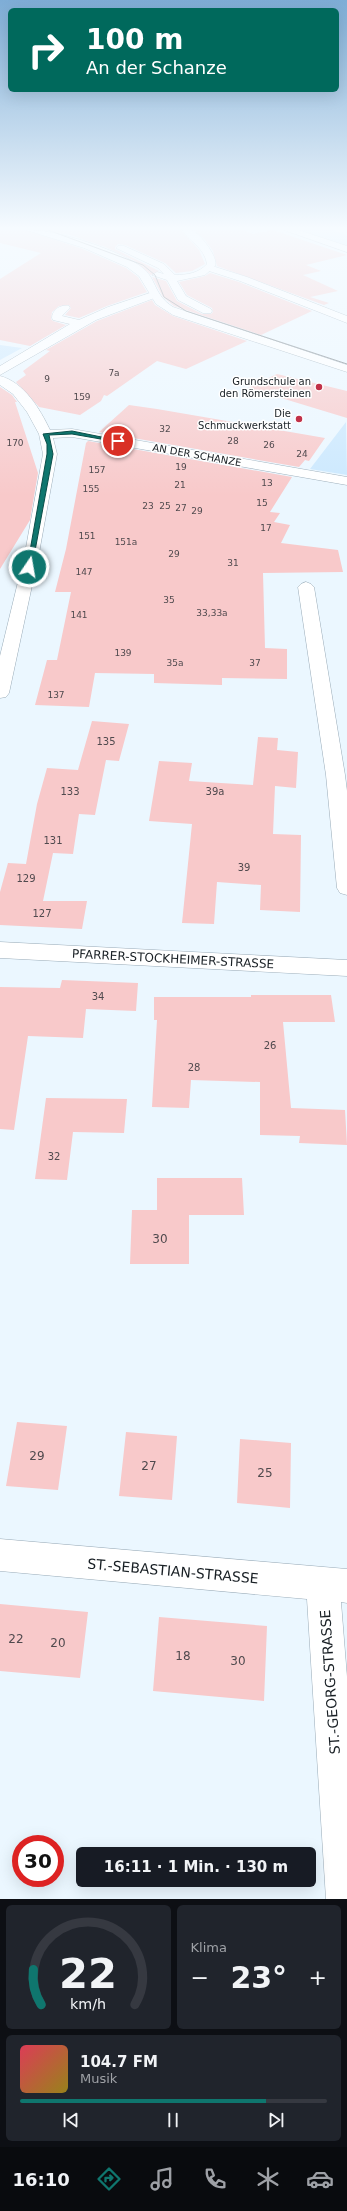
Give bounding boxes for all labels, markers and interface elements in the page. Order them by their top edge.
text: 100 m [86,23,183,56]
icon: right [20,24,72,76]
text: An der Schanze [86,57,227,78]
house number: 7a [108,368,120,378]
house number: 9 [44,374,50,384]
place label: Grundschule an den Römersteinen [219,376,311,399]
marker: Grundschule an den Römersteinen [314,382,324,392]
house number: 159 [73,392,91,402]
place label: Die Schmuckwerkstatt [198,408,291,431]
marker: Die Schmuckwerkstatt [294,414,304,424]
pin [101,424,135,458]
house number: 32 [159,424,171,434]
icon: arrive [107,430,129,452]
house number: 28 [227,436,239,446]
house number: 170 [6,438,24,448]
house number: 26 [263,440,275,450]
street label: AN DER SCHANZE [152,442,242,468]
house number: 24 [296,449,308,459]
house number: 19 [175,462,187,472]
house number: 157 [88,465,106,475]
house number: 13 [261,478,273,488]
house number: 21 [174,480,186,490]
house number: 155 [82,484,100,494]
house number: 15 [256,498,268,508]
house number: 23 [142,501,154,511]
house number: 25 [159,501,171,511]
house number: 27 [175,503,187,513]
house number: 29 [191,506,203,516]
house number: 17 [260,523,272,533]
house number: 151 [78,531,96,541]
house number: 151a [115,537,137,547]
position arrow [8,546,50,588]
house number: 29 [168,549,180,559]
house number: 31 [227,558,239,568]
house number: 147 [75,567,93,577]
house number: 35 [163,595,175,605]
house number: 33,33a [196,608,228,618]
house number: 141 [70,610,88,620]
house number: 139 [114,648,132,658]
house number: 35a [167,658,183,668]
house number: 37 [249,658,261,668]
house number: 137 [47,690,65,700]
house number: 135 [96,736,116,747]
house number: 133 [60,786,80,797]
house number: 39a [206,786,224,797]
house number: 131 [43,835,63,846]
house number: 39 [238,862,250,873]
house number: 129 [16,873,36,884]
house number: 127 [32,908,52,919]
street label: PFARRER-STOCKHEIMER-STRASSE [72,947,274,971]
house number: 34 [92,991,104,1002]
house number: 26 [264,1040,276,1051]
house number: 28 [188,1062,200,1073]
house number: 32 [48,1151,60,1162]
house number: 30 [152,1232,168,1246]
house number: 29 [29,1449,45,1463]
house number: 27 [141,1459,157,1473]
house number: 25 [257,1466,273,1480]
street label: ST.-SEBASTIAN-STRASSE [87,1556,259,1586]
street label: ST.-GEORG-STRASSE [317,1609,343,1755]
house number: 22 [8,1632,24,1646]
house number: 20 [50,1636,66,1650]
house number: 18 [175,1649,191,1663]
house number: 30 [230,1654,246,1668]
speed limit sign: 30 [12,1835,64,1887]
text: 16:11 · 1 Min. · 130 m [104,1858,288,1876]
text: Klima [191,1940,227,1955]
text: 22 [59,1949,117,1998]
text: 23° [230,1960,287,1995]
text: − [191,1965,209,1990]
text: + [309,1965,327,1990]
text: km/h [70,1996,106,2012]
text: 104.7 FM [80,2053,158,2071]
text: Musik [80,2071,117,2086]
icon: previous [60,2109,82,2131]
icon: pause [162,2109,184,2131]
icon: next [265,2109,287,2131]
icon: directions [95,2165,123,2193]
icon: music [148,2165,176,2193]
icon: phone [201,2165,229,2193]
icon: climate [254,2165,282,2193]
icon: car [306,2165,334,2193]
text: 16:10 [12,2169,70,2190]

